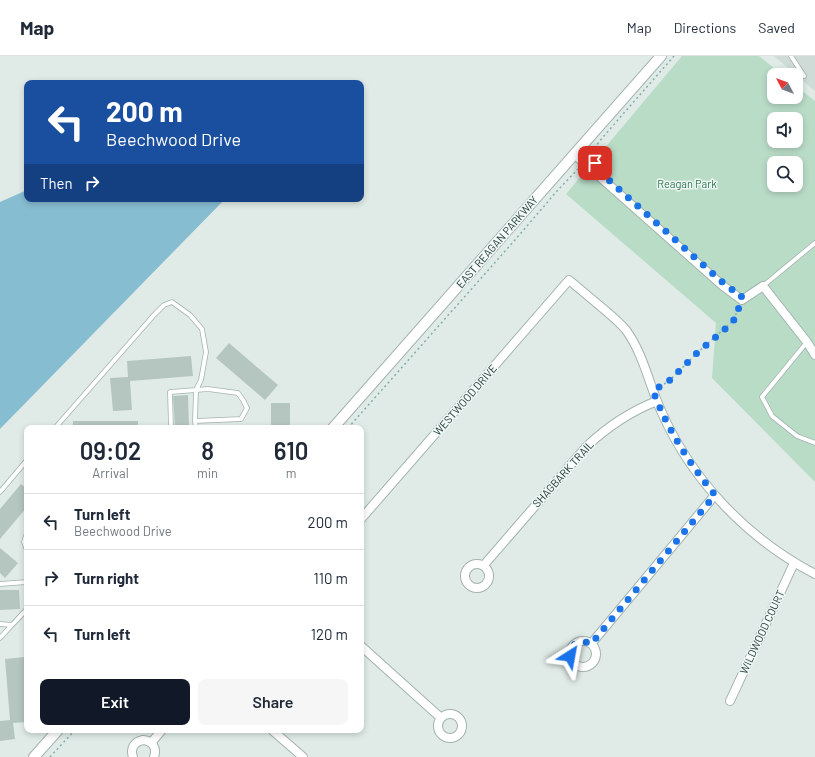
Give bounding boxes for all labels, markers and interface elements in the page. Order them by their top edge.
text: Map [20,16,54,39]
text: Map [627,19,652,36]
text: Directions [674,19,736,36]
text: Saved [758,19,795,36]
north arrow [767,68,803,104]
map controls [767,68,803,192]
text: 200 m [106,94,183,128]
icon: left [40,96,92,148]
button: sound [767,112,803,148]
text: Beechwood Drive [106,128,241,150]
pin [578,146,612,180]
icon: arrive [584,152,606,174]
button: search [767,156,803,192]
icon: right [81,172,103,194]
text: Then [40,174,73,192]
park label: Reagan Park [657,177,717,190]
street label: EAST REAGAN PARKWAY [453,193,540,290]
street label: WESTWOOD DRIVE [430,361,499,438]
text: 09:02 [80,436,141,465]
text: 8 [201,436,214,465]
text: 610 [274,436,308,465]
street label: SHAGBARK TRAIL [529,438,596,510]
text: Arrival [92,465,129,481]
text: min [197,465,218,481]
text: m [286,465,296,481]
text: Turn left [74,505,130,523]
icon: left [40,511,62,533]
text: 200 m [308,513,348,531]
text: Beechwood Drive [74,523,172,539]
icon: right [40,567,62,589]
text: Turn right [74,569,139,587]
text: 110 m [314,569,348,587]
street label: WILDWOOD COURT [736,588,787,676]
icon: left [40,623,62,645]
text: Turn left [74,625,130,643]
text: 120 m [311,625,348,643]
position arrow [549,635,591,677]
button: Exit [40,679,190,725]
button: Share [198,679,348,725]

